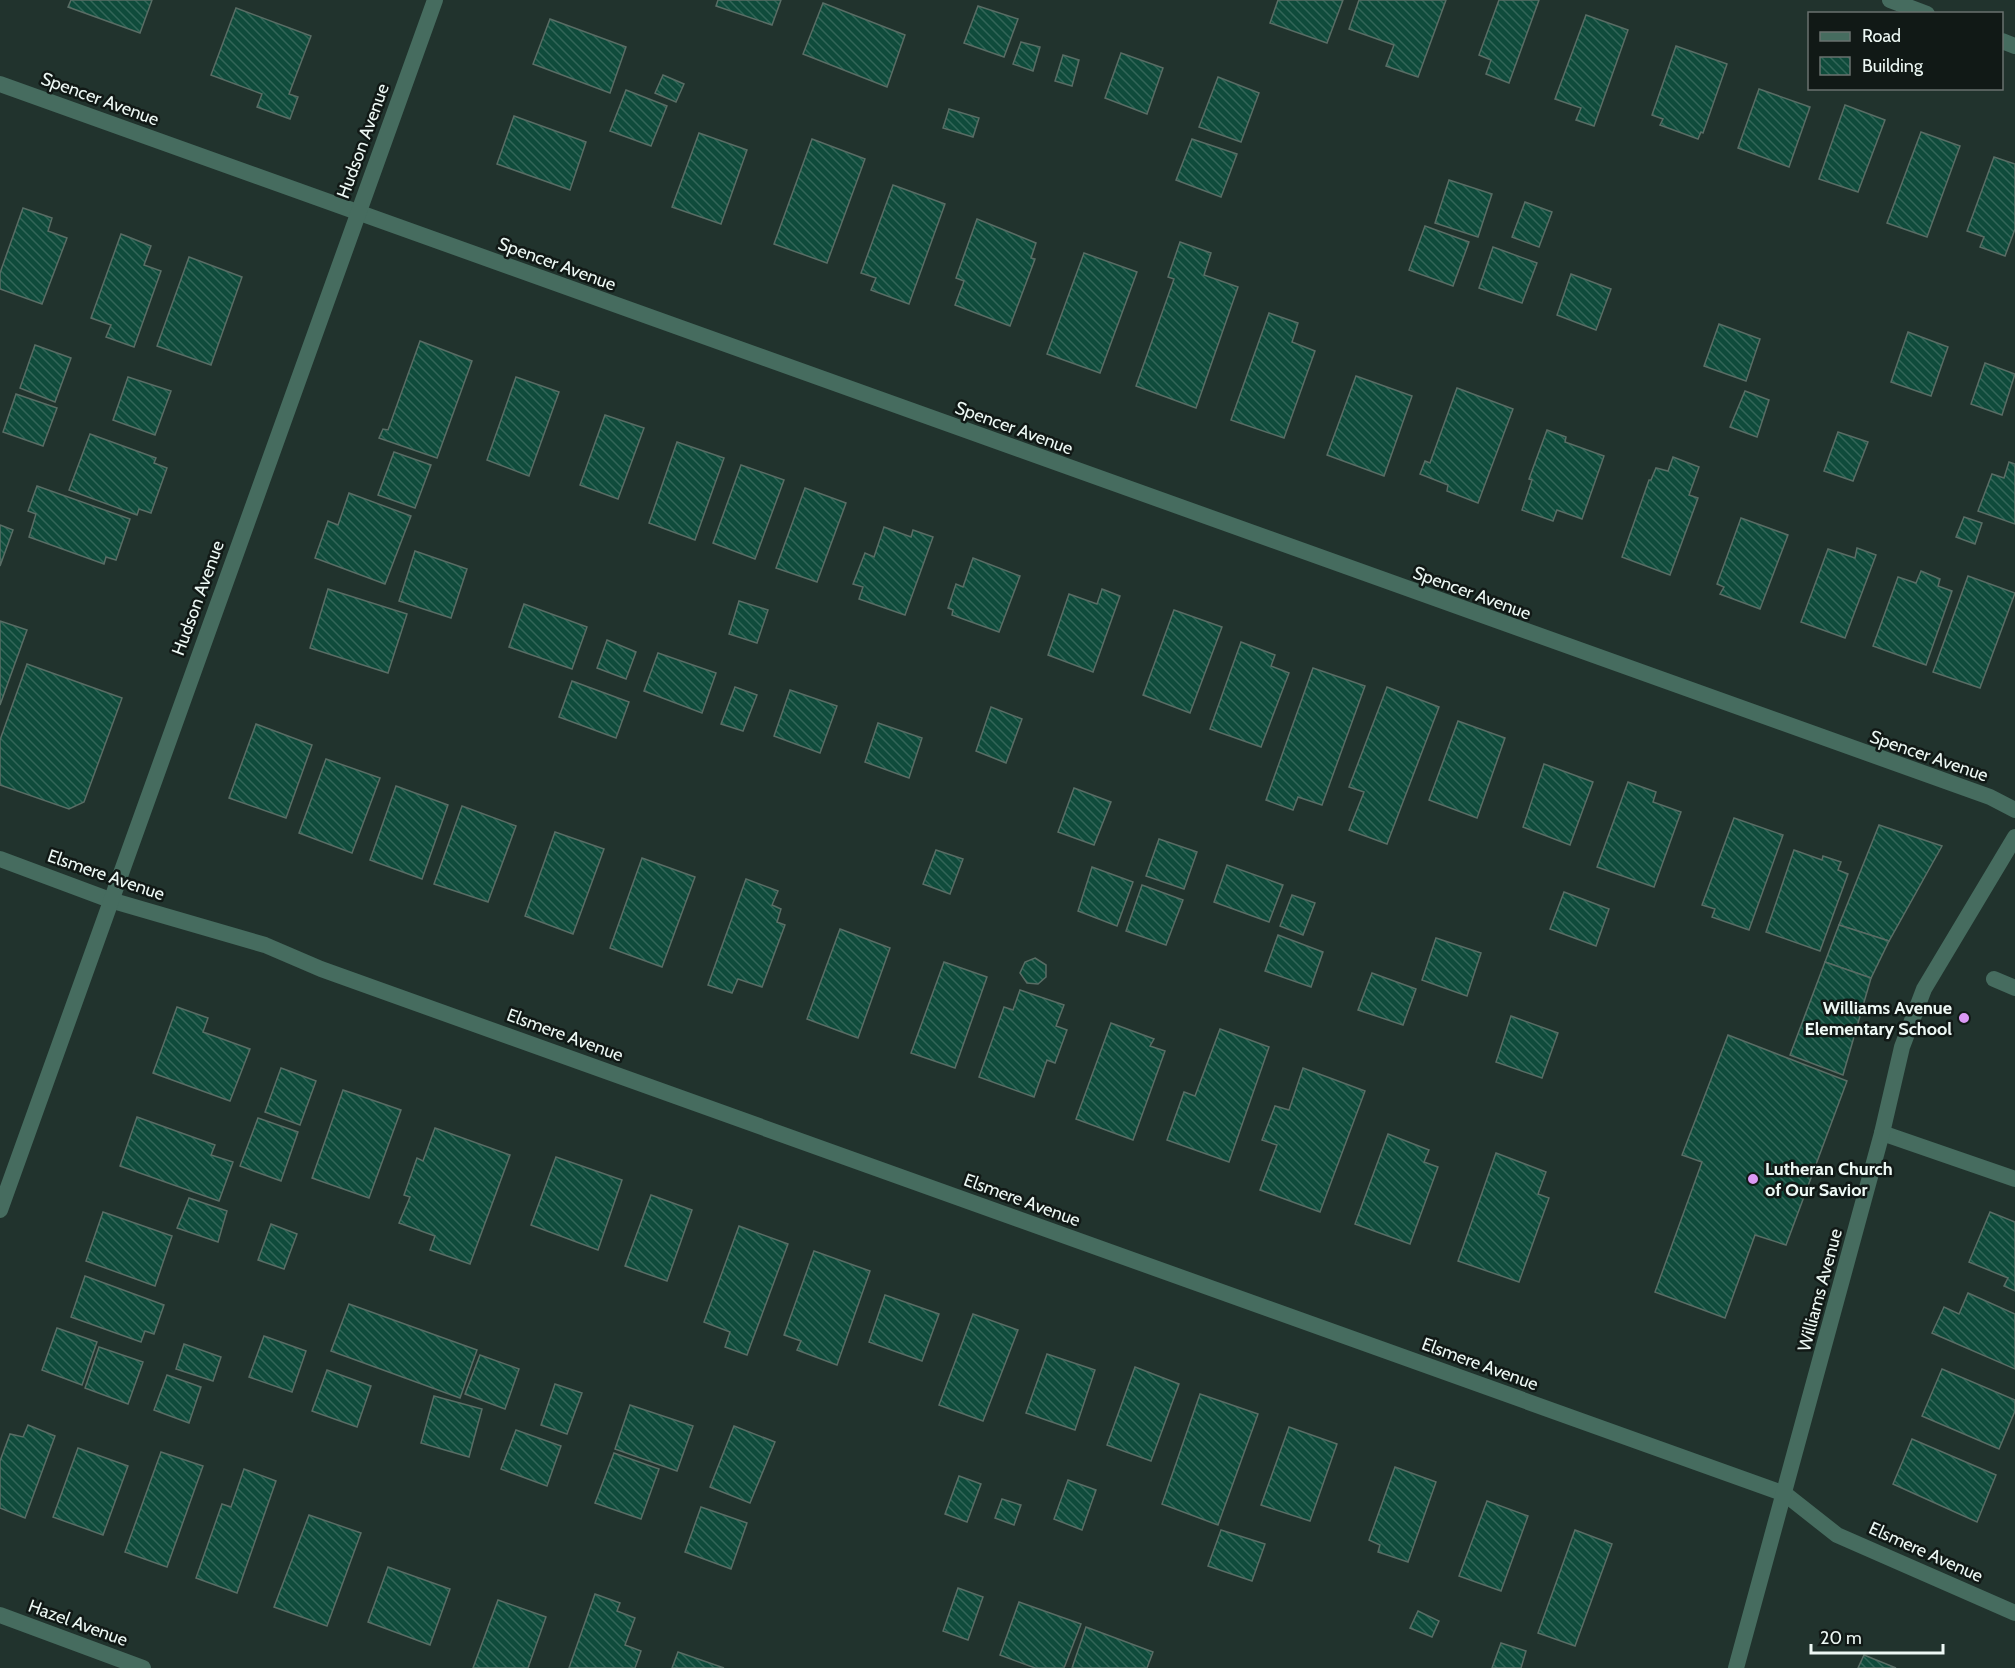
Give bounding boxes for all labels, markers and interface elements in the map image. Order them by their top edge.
legend [1808,12,2003,90]
text: Road [1862,25,1901,47]
text: Building [1862,55,1924,77]
street label: Spencer Avenue [38,67,162,131]
street label: Hudson Avenue [332,81,394,201]
street label: Spencer Avenue [495,232,619,296]
street label: Spencer Avenue [952,396,1076,460]
street label: Hudson Avenue [167,538,229,658]
street label: Spencer Avenue [1410,561,1534,625]
street label: Spencer Avenue [1867,725,1991,787]
street label: Elsmere Avenue [45,845,167,905]
place label: Williams Avenue Elementary School [1805,997,1952,1040]
street label: Elsmere Avenue [504,1004,626,1066]
marker: Williams Avenue Elementary School [1957,1011,1971,1025]
place label: Lutheran Church of Our Savior [1765,1158,1893,1201]
street label: Elsmere Avenue [961,1169,1083,1231]
marker: Lutheran Church of Our Savior [1746,1172,1760,1186]
street label: Williams Avenue [1793,1226,1847,1354]
street label: Elsmere Avenue [1419,1333,1541,1395]
street label: Elsmere Avenue [1866,1517,1986,1587]
street label: Hazel Avenue [25,1595,131,1651]
scale bar [1811,1617,1943,1655]
text: 20 m [1820,1627,1862,1649]

